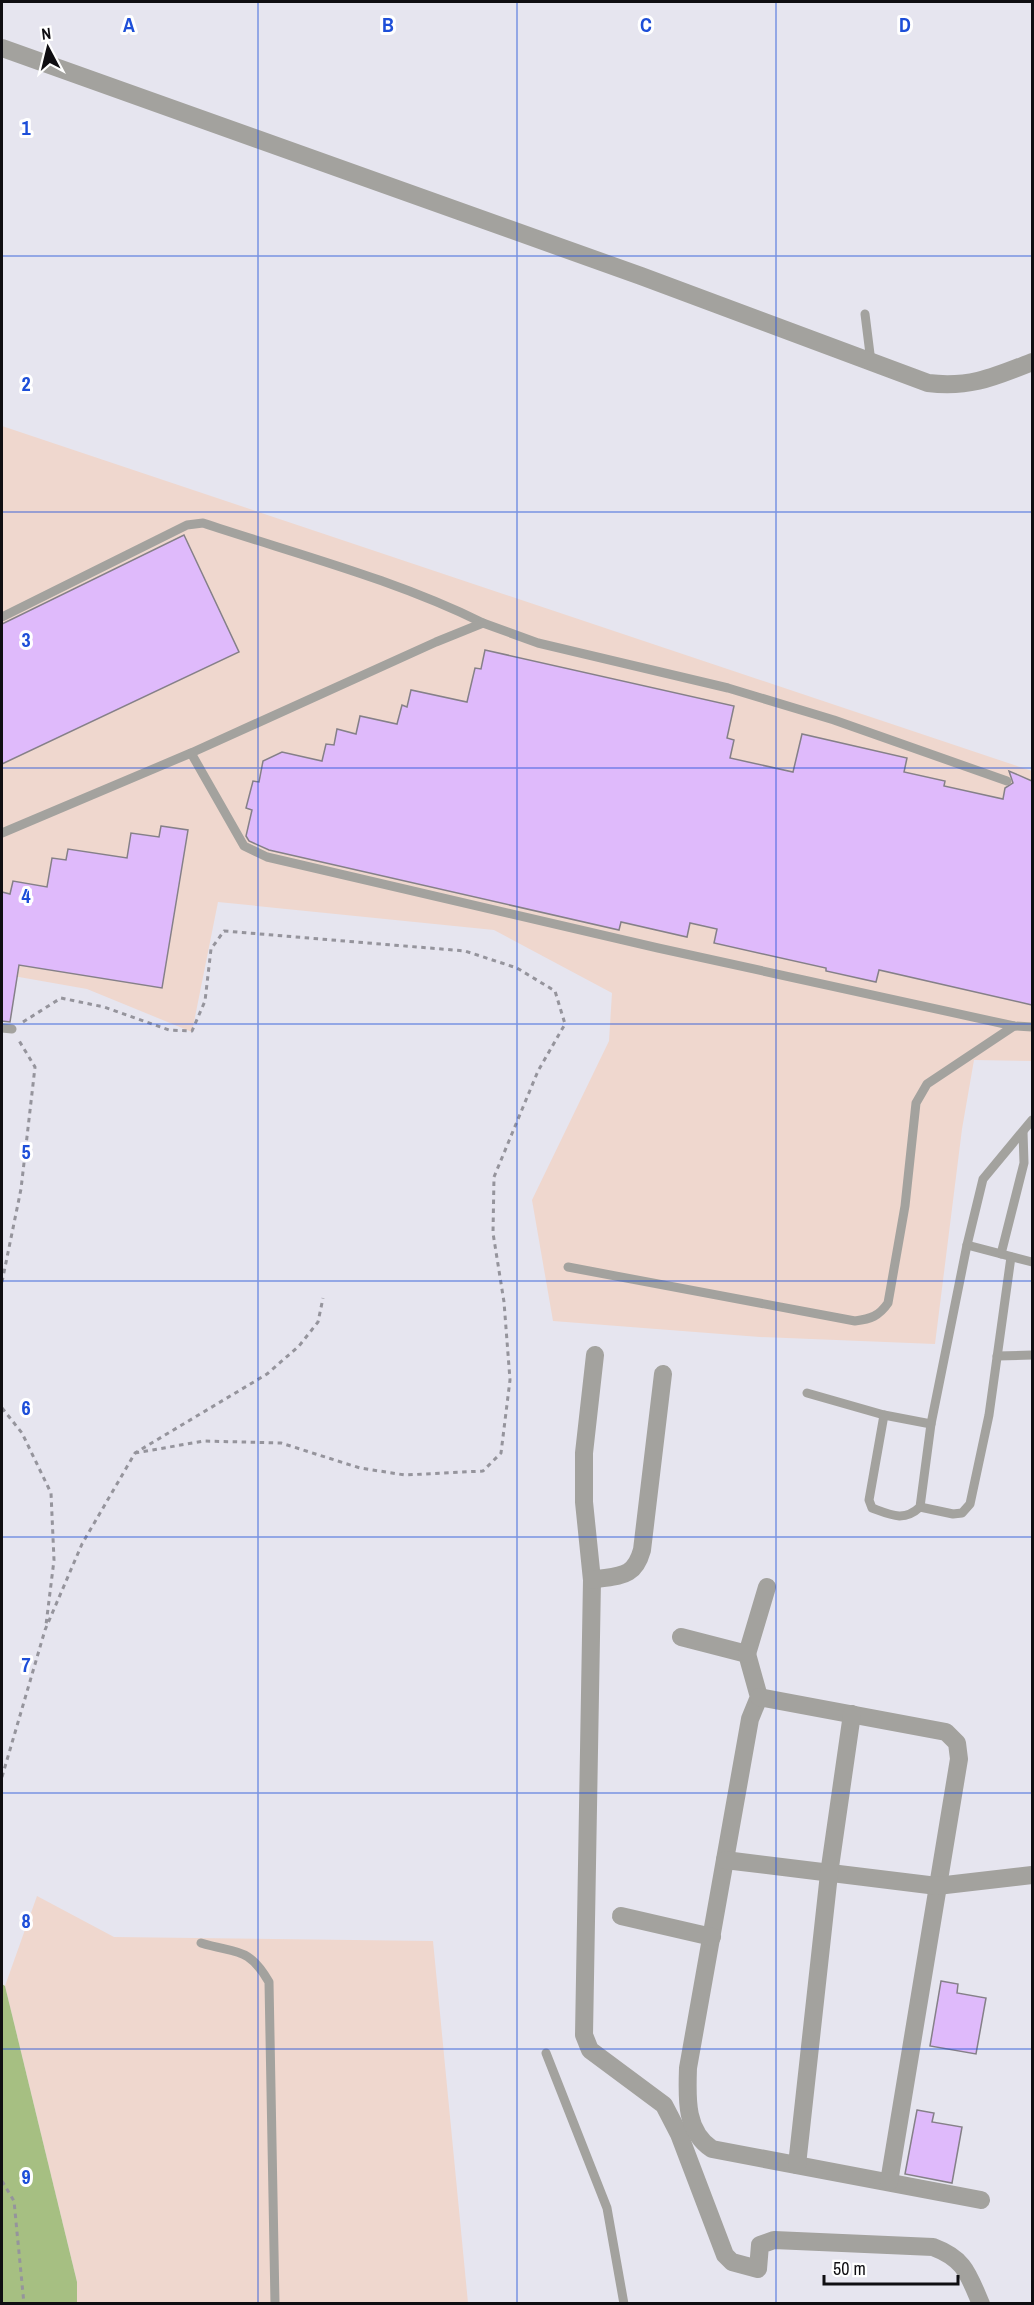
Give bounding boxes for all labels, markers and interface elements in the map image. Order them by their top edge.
text: A [123,11,135,38]
text: B [382,11,394,38]
text: C [640,11,652,38]
text: D [899,11,911,38]
north arrow [18,18,78,78]
text: N [40,22,52,45]
text: 1 [21,114,31,141]
text: 2 [21,370,31,397]
text: 3 [21,626,31,653]
text: 4 [21,882,31,909]
text: 5 [21,1138,31,1165]
text: 6 [21,1394,31,1421]
text: 7 [21,1651,31,1678]
text: 8 [21,1907,31,1934]
text: 9 [21,2163,31,2190]
scale bar [824,2248,958,2286]
text: 50 m [833,2256,866,2281]

